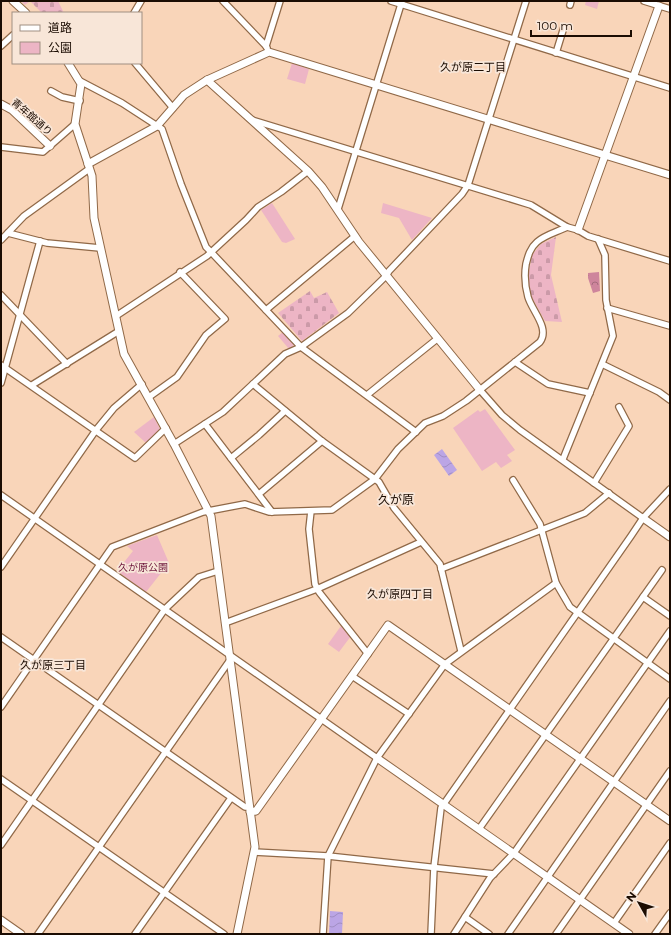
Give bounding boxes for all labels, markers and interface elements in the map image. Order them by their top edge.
legend [12,12,142,64]
scale bar [531,12,631,38]
text: 100 m [537,18,573,33]
text: 道路 [48,20,72,35]
text: 公園 [48,40,72,55]
district label: 久が原二丁目 [440,60,506,74]
street label: 青年館通り [9,96,55,138]
district label: 久が原 [378,492,414,507]
park label: 久が原公園 [118,561,168,574]
district label: 久が原四丁目 [367,587,433,601]
district label: 久が原三丁目 [20,658,86,672]
north arrow [619,883,659,923]
text: N [623,889,639,905]

